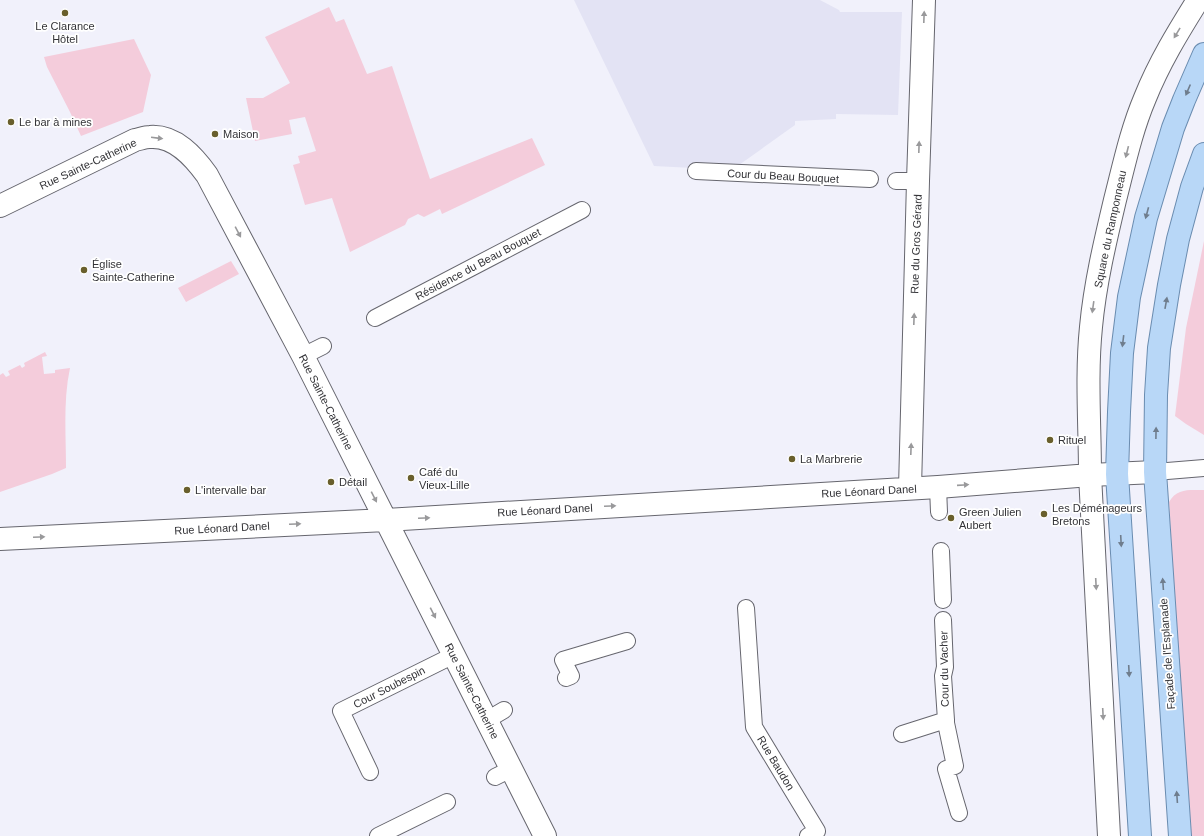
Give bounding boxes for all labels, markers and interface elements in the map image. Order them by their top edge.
marker: Le Clarance Hôtel [60,8,70,18]
one-way arrow [921,10,927,23]
place label: Le Clarance Hôtel [35,20,95,45]
one-way arrow [1174,27,1181,39]
one-way arrow [1185,84,1191,95]
place label: Le bar à mines [19,116,92,128]
marker: Le bar à mines [6,117,16,127]
place label: Maison [223,128,258,140]
marker: Maison [210,129,220,139]
one-way arrow [151,135,163,141]
street label: Rue Sainte-Catherine [38,136,138,192]
one-way arrow [916,140,922,153]
one-way arrow [1124,147,1130,159]
street label: Cour du Beau Bouquet [727,167,839,185]
street label: Square du Ramponneau [1092,169,1128,289]
street label: Rue du Gros Gérard [908,194,924,294]
one-way arrow [1144,207,1150,219]
street label: Résidence du Beau Bouquet [413,226,543,302]
one-way arrow [234,227,241,238]
place label: Église Sainte-Catherine [92,258,175,283]
marker: Église Sainte-Catherine [79,265,89,275]
one-way arrow [1163,297,1169,309]
one-way arrow [1090,301,1096,313]
one-way arrow [911,312,917,325]
one-way arrow [1120,335,1127,347]
street label: Rue Sainte-Catherine [297,352,355,452]
one-way arrow [1152,427,1159,439]
place label: Rituel [1058,434,1086,446]
marker: Rituel [1045,435,1055,445]
one-way arrow [908,442,914,455]
place label: La Marbrerie [800,453,862,465]
marker: La Marbrerie [787,454,797,464]
place label: Café du Vieux-Lille [419,466,470,491]
marker: Café du Vieux-Lille [406,473,416,483]
place label: Détail [339,476,367,488]
marker: Détail [326,477,336,487]
one-way arrow [957,481,969,488]
street label: Rue Léonard Danel [821,483,917,499]
place label: L'intervalle bar [195,484,267,496]
marker: L'intervalle bar [182,485,192,495]
one-way arrow [371,491,378,503]
street label: Rue Léonard Danel [497,502,593,518]
place label: Les Déménageurs Bretons [1052,502,1142,527]
one-way arrow [604,503,616,510]
place label: Green Julien Aubert [959,506,1021,531]
marker: Les Déménageurs Bretons [1039,509,1049,519]
marker: Green Julien Aubert [946,513,956,523]
one-way arrow [418,514,430,521]
street label: Rue Léonard Danel [174,520,270,536]
one-way arrow [289,521,301,528]
one-way arrow [33,534,45,541]
one-way arrow [1118,535,1125,547]
one-way arrow [1093,578,1100,590]
one-way arrow [1159,578,1166,590]
street label: Façade de l'Esplanade [1157,598,1177,710]
one-way arrow [430,607,436,619]
street label: Cour du Vacher [937,630,951,707]
street label: Rue Sainte-Catherine [443,641,501,741]
street label: Cour Soubespin [351,664,427,710]
one-way arrow [1126,664,1132,677]
one-way arrow [1100,708,1106,721]
street label: Rue Baudon [755,734,797,792]
one-way arrow [1174,790,1180,803]

